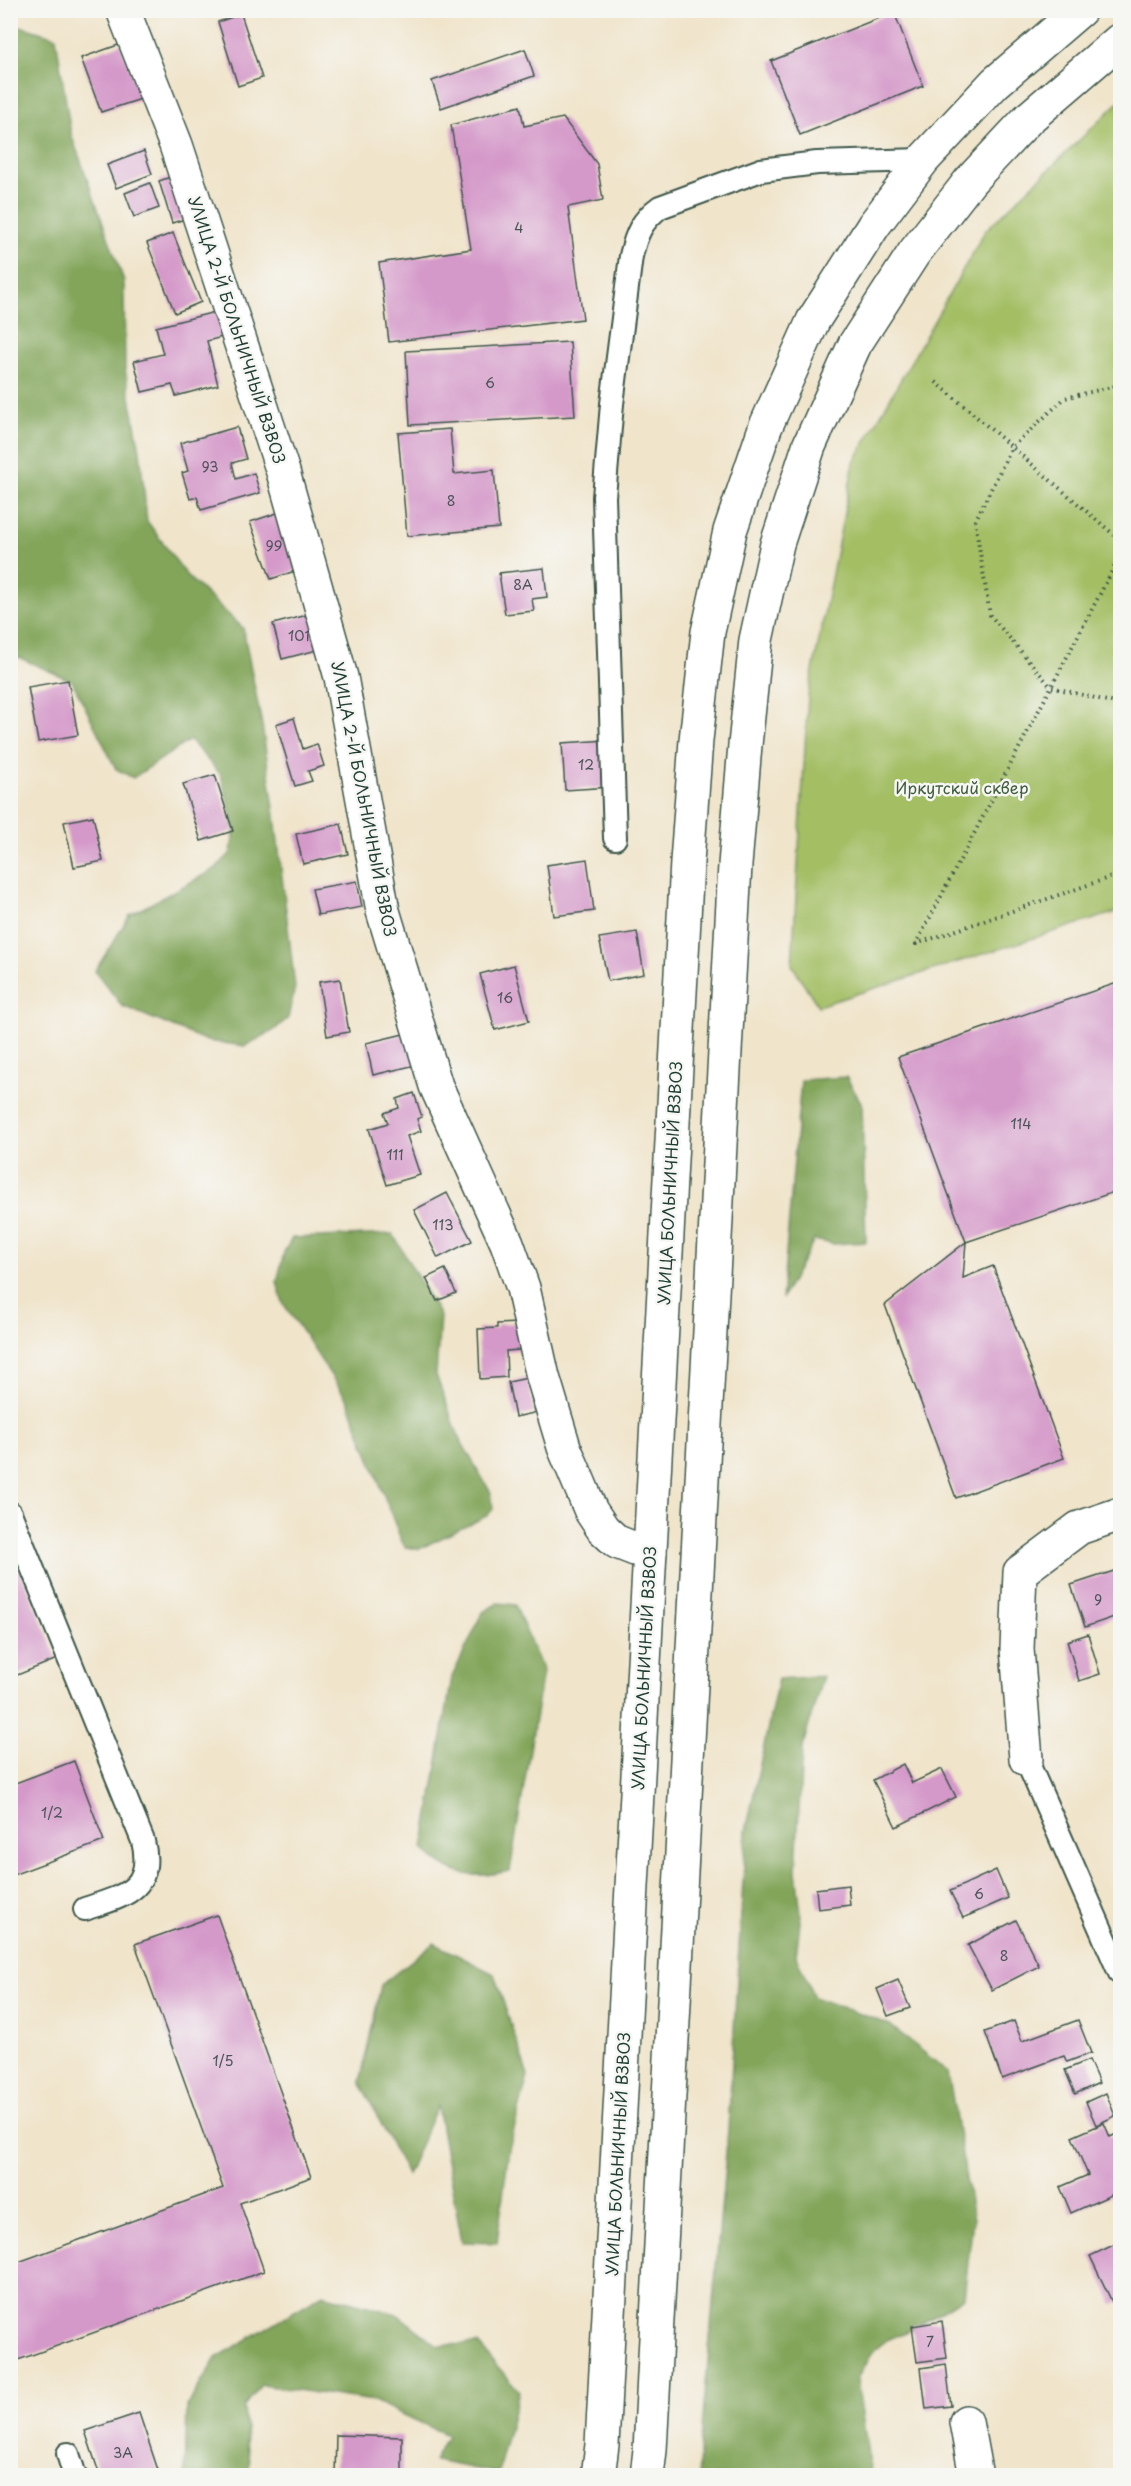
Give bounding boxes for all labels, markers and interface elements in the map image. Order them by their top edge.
street label: УЛИЦА 2-Й БОЛЬНИЧНЫЙ ВЗВОЗ [183,193,293,467]
house number: 4 [514,217,524,238]
house number: 6 [485,372,495,393]
house number: 93 [201,456,219,477]
house number: 8 [447,490,455,511]
house number: 99 [265,535,283,556]
house number: 8А [513,574,533,595]
house number: 101 [288,625,310,646]
street label: УЛИЦА 2-Й БОЛЬНИЧНЫЙ ВЗВОЗ [326,659,403,939]
house number: 12 [578,754,594,775]
park label: Иркутский сквер [895,775,1029,799]
house number: 16 [497,987,513,1008]
street label: УЛИЦА БОЛЬНИЧНЫЙ ВЗВОЗ [651,1061,687,1305]
house number: 114 [1011,1113,1032,1134]
house number: 111 [386,1144,404,1165]
house number: 113 [432,1214,454,1235]
street label: УЛИЦА БОЛЬНИЧНЫЙ ВЗВОЗ [625,1546,661,1790]
house number: 9 [1094,1589,1102,1610]
house number: 1/2 [41,1802,63,1823]
house number: 6 [974,1883,984,1904]
house number: 8 [1000,1945,1008,1966]
street label: УЛИЦА БОЛЬНИЧНЫЙ ВЗВОЗ [599,2032,635,2276]
house number: 1/5 [212,2050,234,2071]
house number: 7 [926,2331,934,2352]
house number: 3А [113,2442,133,2463]

